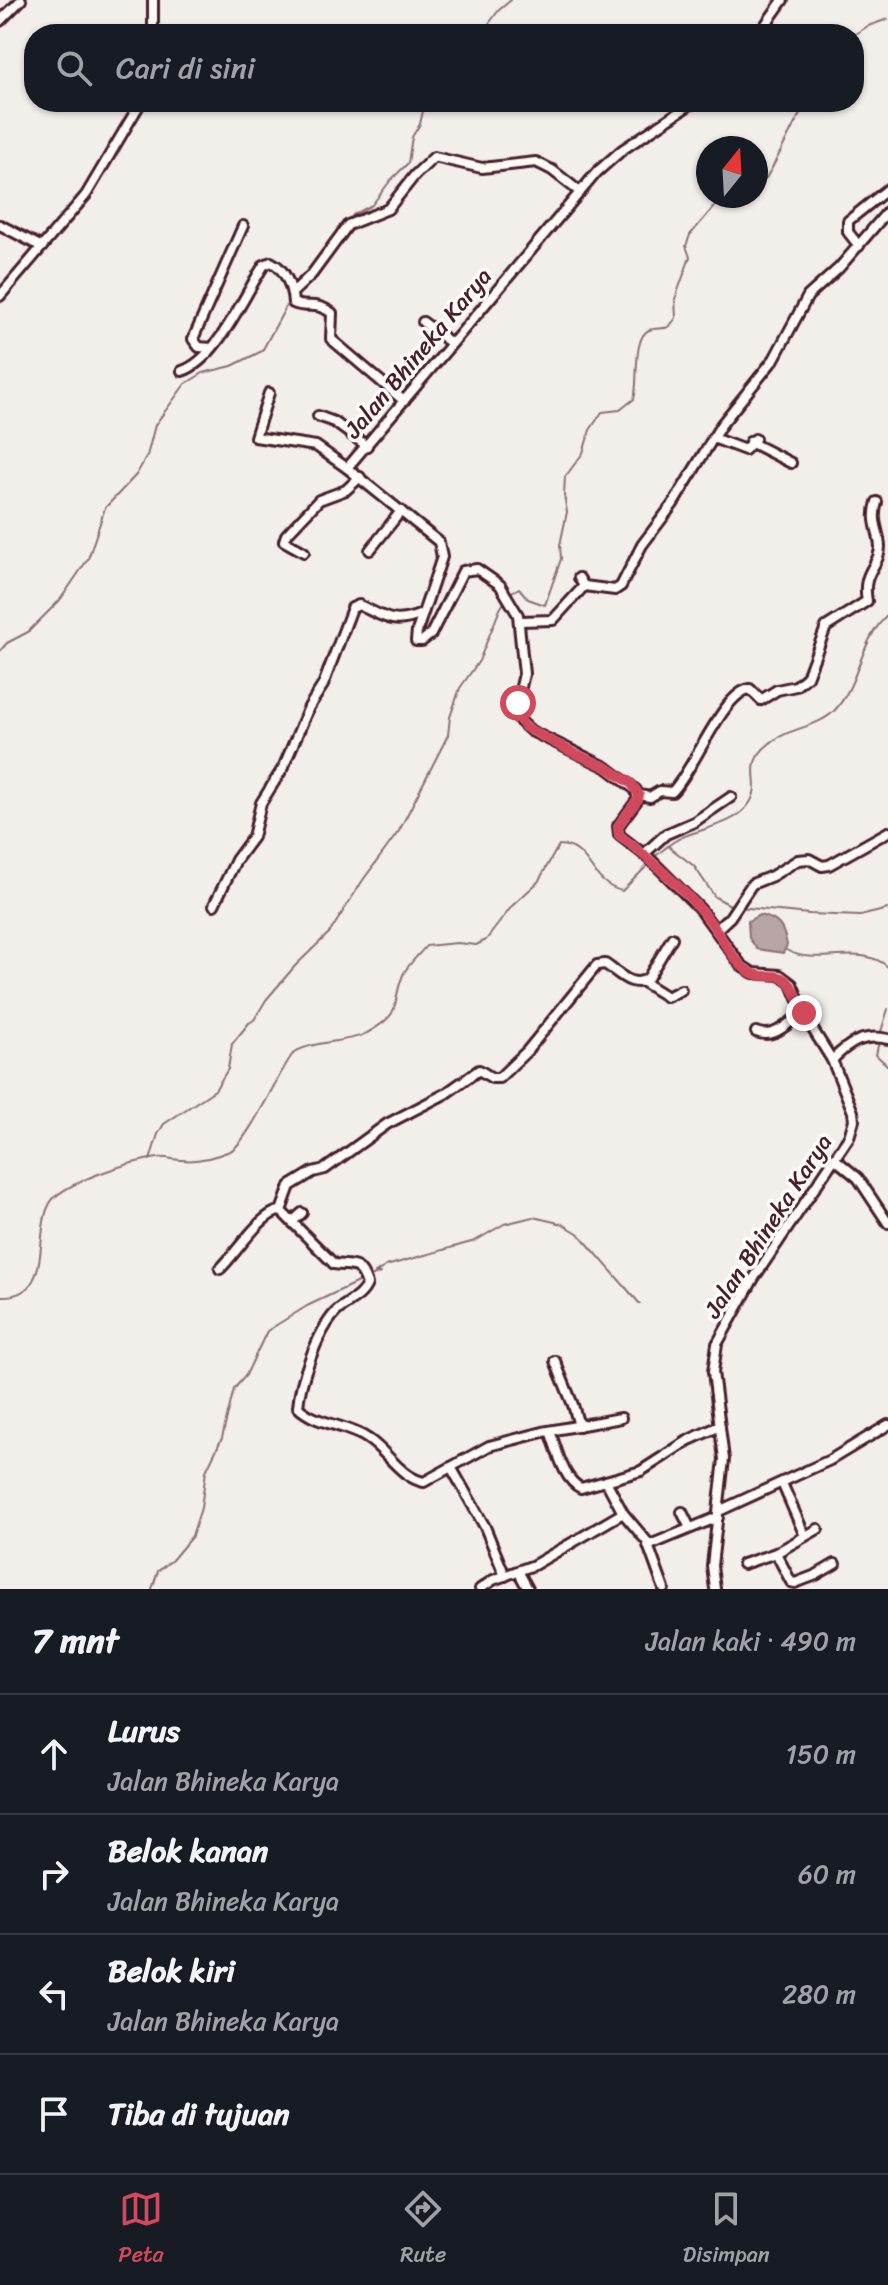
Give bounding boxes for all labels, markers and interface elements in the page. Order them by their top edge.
search box [24,24,864,112]
text: Cari di sini [116,41,255,95]
icon: search [52,46,96,90]
north arrow [696,136,768,208]
street label: Jalan Bhineka Karya [333,258,503,449]
route start [500,685,536,721]
route end [786,995,822,1031]
street label: Jalan Bhineka Karya [692,1125,844,1328]
text: 7 mnt [32,1611,118,1671]
text: Jalan kaki · 490 m [646,1618,856,1664]
text: Lurus [108,1704,180,1758]
text: 150 m [786,1731,856,1777]
icon: ahead [32,1732,76,1776]
text: Jalan Bhineka Karya [108,1758,339,1804]
text: Belok kanan [108,1824,268,1878]
text: 60 m [798,1851,856,1897]
icon: right [32,1852,76,1896]
text: Jalan Bhineka Karya [108,1878,339,1924]
text: Belok kiri [108,1944,235,1998]
text: 280 m [782,1971,856,2017]
icon: left [32,1972,76,2016]
text: Jalan Bhineka Karya [108,1998,339,2044]
text: Tiba di tujuan [108,2087,289,2141]
icon: arrive [32,2092,76,2136]
tab: Peta [118,2187,164,2274]
tab: Rute [400,2187,446,2274]
tab: Disimpan [683,2187,770,2274]

